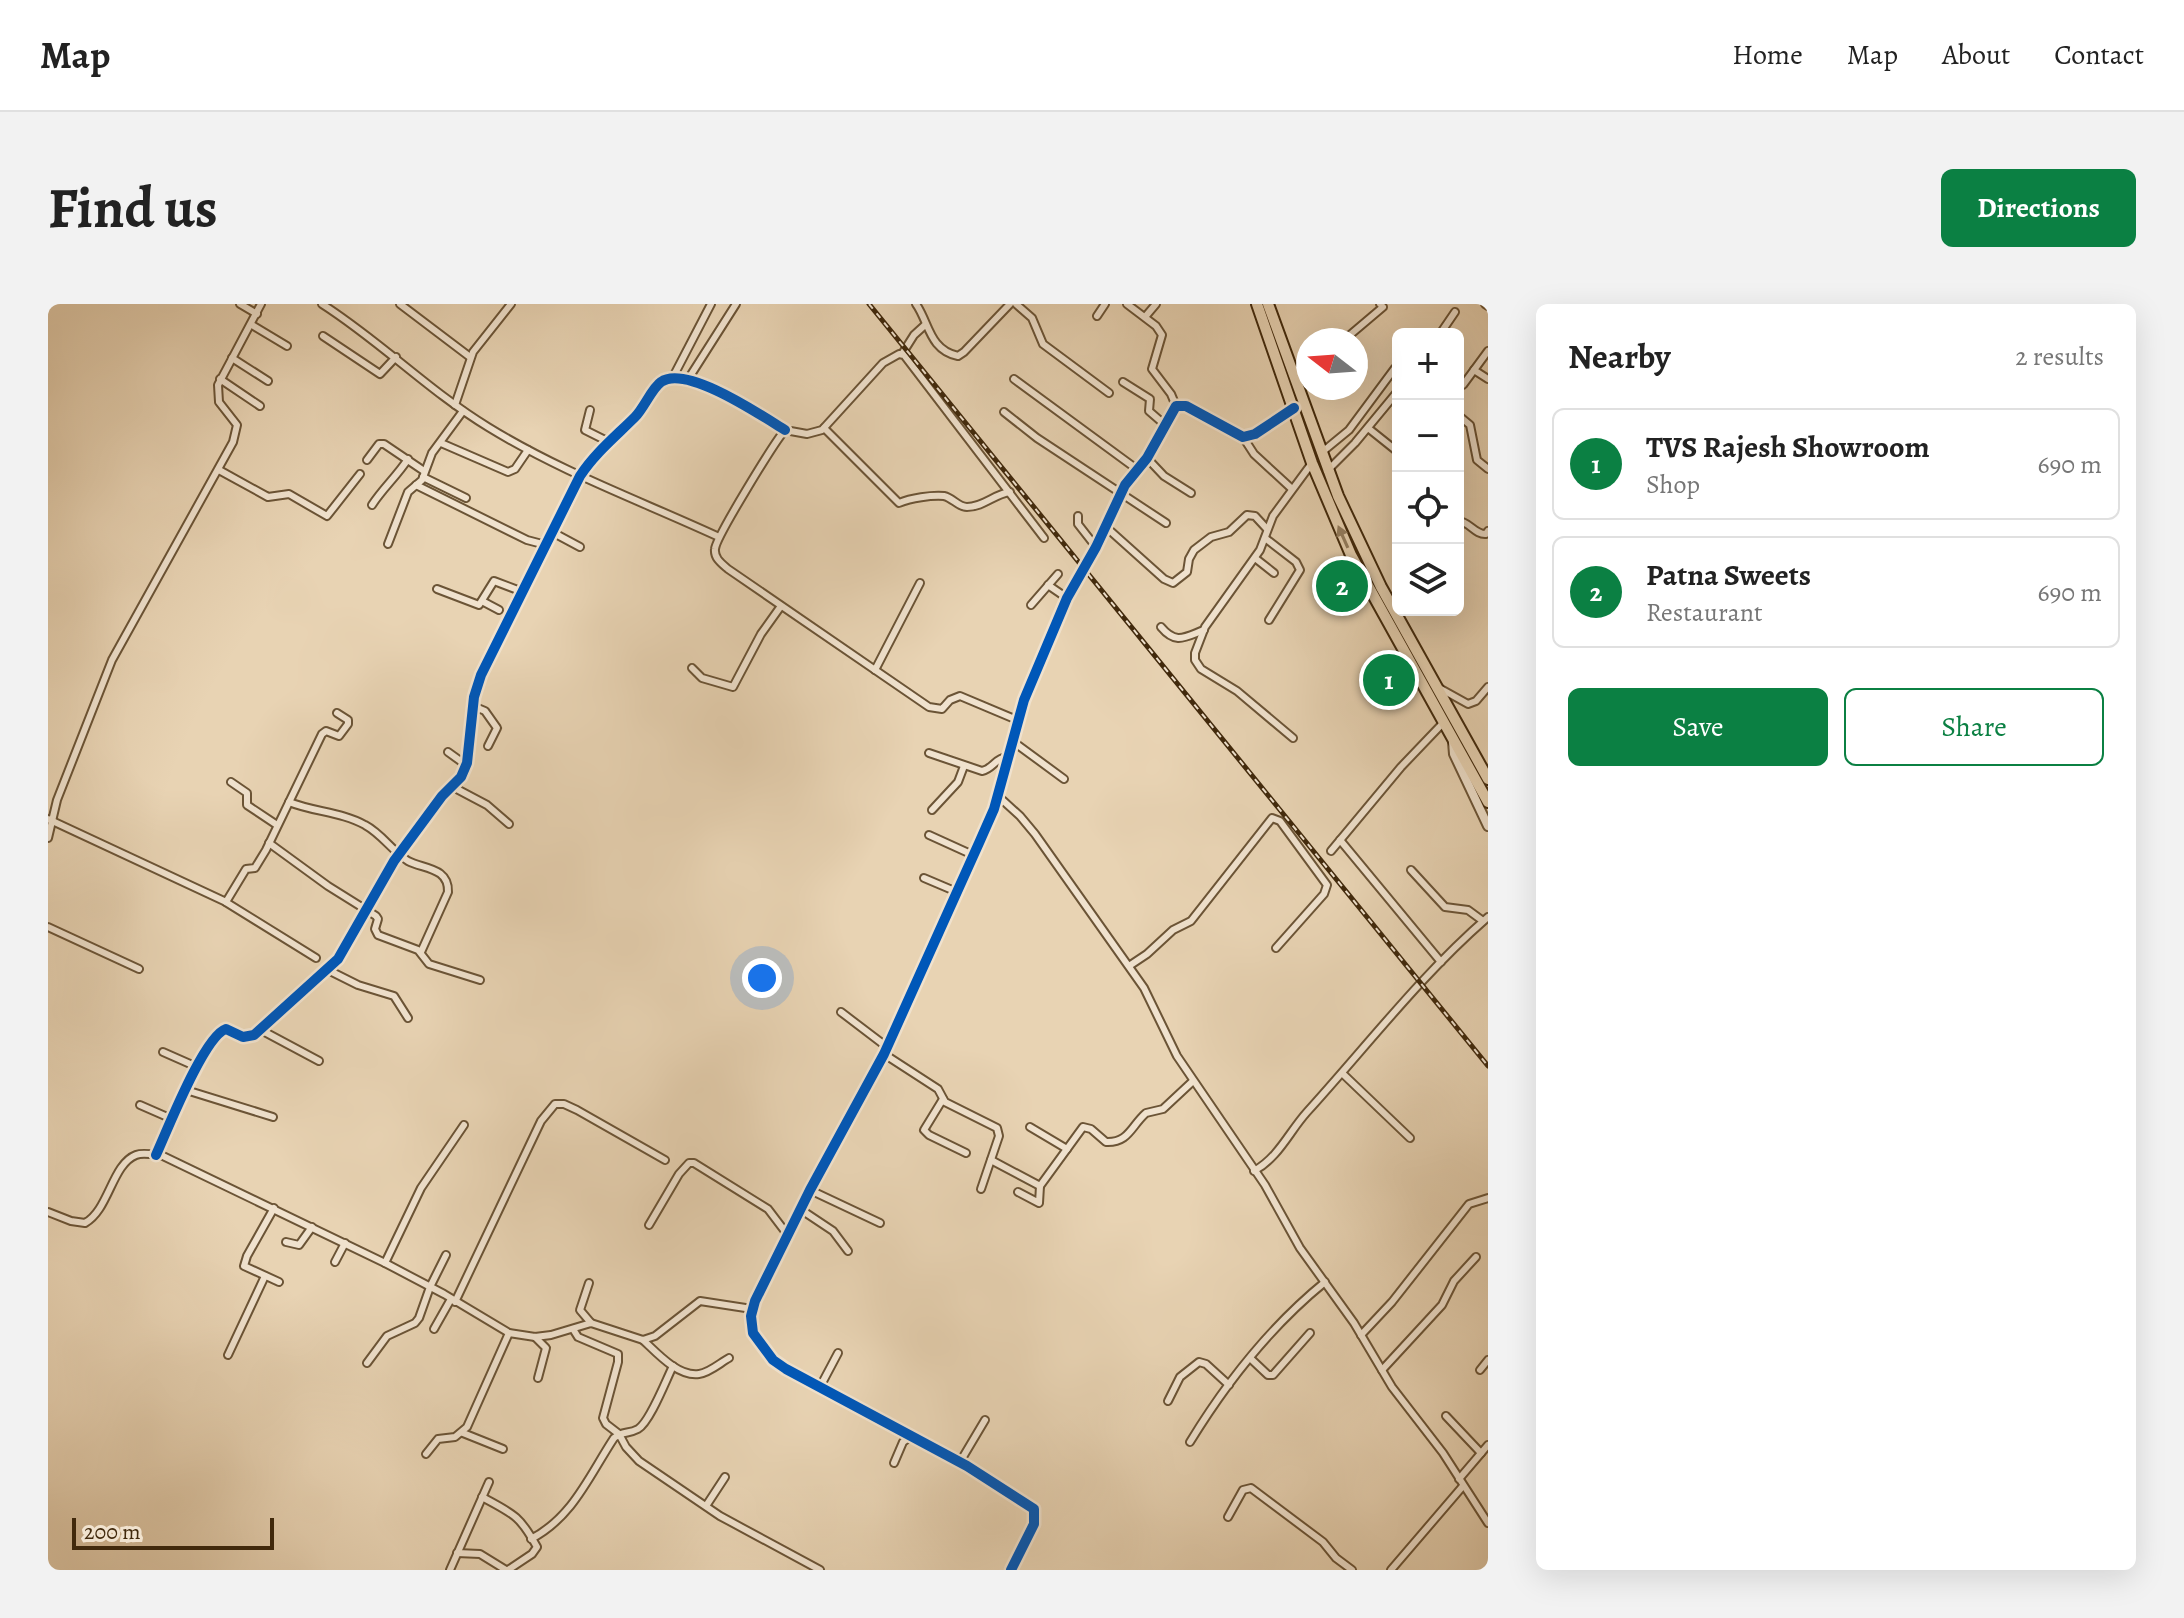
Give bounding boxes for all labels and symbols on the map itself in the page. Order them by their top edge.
north arrow [1296,328,1368,400]
one-way arrow [1336,525,1349,549]
pin: 2 [1316,556,1368,616]
pin: 1 [1363,650,1415,710]
your location [742,958,782,998]
scale bar [72,1514,274,1550]

